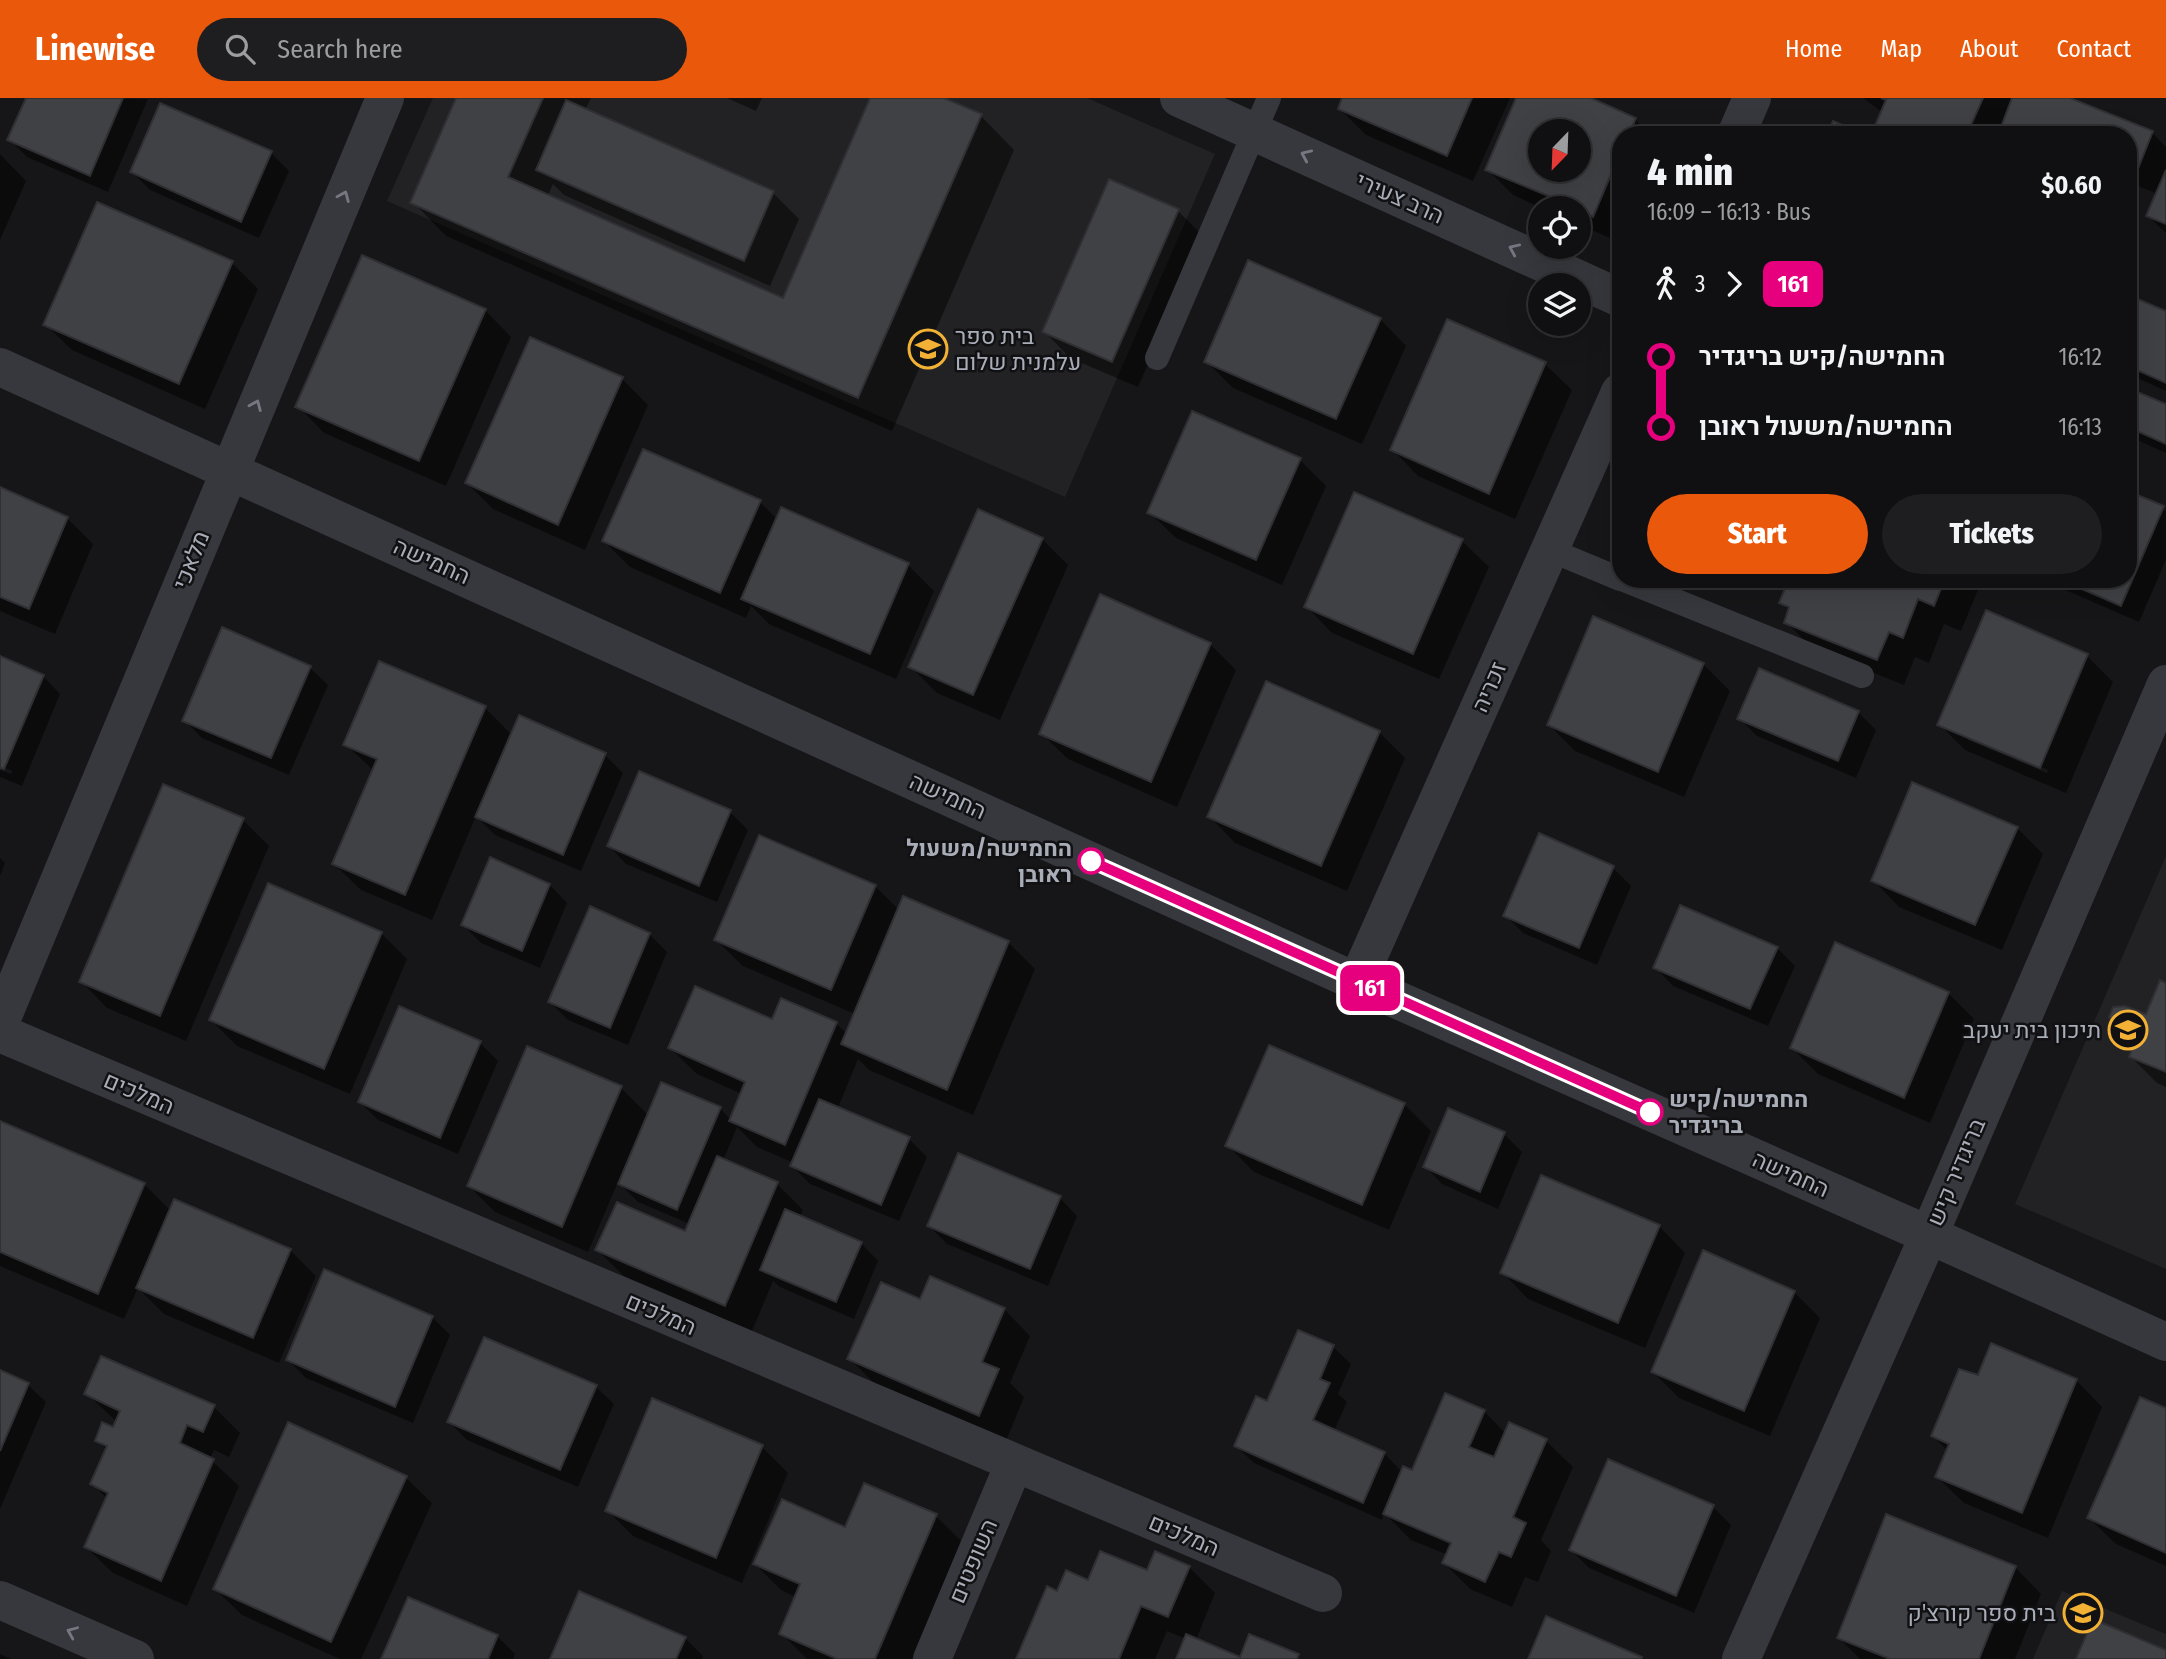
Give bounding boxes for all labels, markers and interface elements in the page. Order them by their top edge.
search box [197,18,687,81]
text: Linewise [35,29,155,69]
icon: search [221,30,259,68]
text: Search here [277,34,403,65]
text: Home [1785,35,1842,63]
text: Map [1880,35,1922,63]
text: About [1960,35,2018,63]
text: Contact [2056,35,2131,63]
north arrow [1528,119,1591,182]
map controls [1528,119,1591,336]
text: 4 min [1647,149,1733,195]
one-way arrow [1301,150,1314,164]
street label: הרב צעירי [1352,166,1448,230]
text: $0.60 [2041,170,2102,201]
one-way arrow [336,191,350,203]
button: locate [1528,196,1591,259]
text: 16:09 – 16:13 · Bus [1647,198,1811,226]
one-way arrow [1509,243,1521,257]
icon: walk [1647,265,1685,303]
icon: forward [1715,265,1753,303]
text: 3 [1695,270,1705,298]
text: 161 [1777,270,1809,298]
button: layers [1528,273,1591,336]
place label: בית ספר עלמנית שלום [955,322,1081,376]
school or university icon: בית ספר עלמנית שלום [907,328,949,370]
text: החמישה/קיש בריגדיר [1699,341,1945,372]
text: 16:12 [2059,343,2102,371]
one-way arrow [247,400,261,412]
text: החמישה/משעול ראובן [1699,411,1953,442]
text: 16:13 [2058,413,2102,441]
button: Start [1647,494,1868,574]
button: Tickets [1882,494,2102,574]
street label: מלאכי [167,527,215,593]
street label: החמישה [389,532,475,590]
street label: זכריה [1466,657,1512,717]
street label: החמישה [905,767,991,825]
place label: החמישה/משעול ראובן [906,834,1072,888]
marker: החמישה/משעול ראובן [1078,848,1104,874]
line badge: 161 [1330,965,1410,1011]
text: 161 [1354,974,1386,1002]
school or university icon: תיכון בית יעקב [2107,1009,2149,1051]
place label: תיכון בית יעקב [1963,1016,2101,1044]
street label: המלכים [100,1066,178,1120]
place label: החמישה/קיש בריגדיר [1669,1085,1808,1139]
marker: החמישה/קיש בריגדיר [1637,1099,1663,1125]
street label: בריגדיר קיש [1921,1114,1991,1230]
street label: החמישה [1748,1145,1834,1203]
street label: המלכים [622,1287,700,1341]
street label: המלכים [1145,1508,1223,1562]
street label: השופטים [943,1515,1003,1607]
school or university icon: בית ספר קורצ'ק [2062,1592,2104,1634]
place label: בית ספר קורצ'ק [1908,1599,2056,1627]
one-way arrow [67,1626,80,1640]

